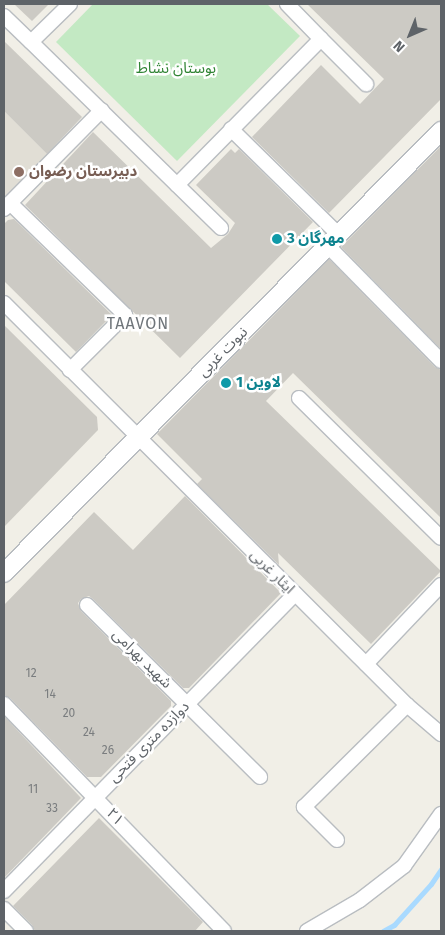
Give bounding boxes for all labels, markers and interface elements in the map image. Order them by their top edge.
north arrow [385,10,435,60]
text: N [390,37,408,55]
park label: بوستان نشاط [136,60,216,78]
place label: دبیرستان رضوان [29,163,137,181]
marker: دبیرستان رضوان [13,166,25,178]
place label: مهرگان 3 [287,230,344,248]
marker: مهرگان 3 [271,233,283,245]
district label: TAAVON [106,314,170,334]
street label: نبوت غربی [194,323,252,381]
place label: لاوین 1 [236,374,281,392]
marker: لاوین 1 [220,377,232,389]
street label: ایثار غربی [246,546,298,598]
street label: شهید بهرامی [109,626,175,692]
house number: 12 [25,667,37,681]
house number: 14 [44,688,56,702]
street label: دوازده متری فتحی [105,698,193,786]
house number: 20 [63,707,75,721]
house number: 24 [83,726,95,740]
house number: 26 [102,744,114,758]
house number: 11 [28,783,38,797]
house number: 33 [46,802,58,816]
street label: ۲۱ [103,805,127,829]

